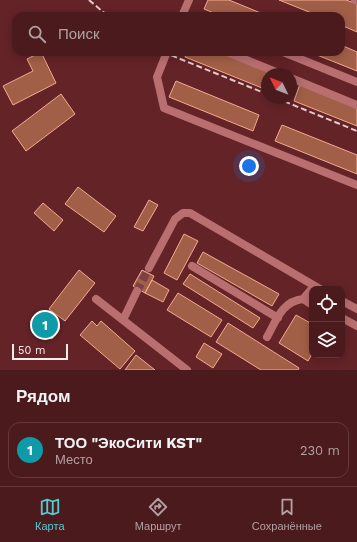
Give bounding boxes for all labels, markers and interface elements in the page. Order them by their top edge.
search box [12,12,345,56]
icon: search [26,23,48,45]
text: Поиск [58,25,100,43]
north arrow [261,68,297,104]
your location [239,156,259,176]
map controls [309,286,345,358]
button: locate [309,286,345,322]
pin: 1 [32,310,58,340]
button: layers [309,322,345,358]
scale bar [12,342,68,361]
text: 50 m [18,344,45,357]
text: Рядом [16,386,71,406]
text: ТОО "ЭкоСити KST" [55,434,202,452]
text: 1 [27,443,33,458]
text: 230 m [300,443,340,458]
text: Место [55,452,93,467]
tab: Карта [35,496,65,533]
tab: Маршрут [135,496,182,533]
tab: Сохранённые [252,496,322,533]

